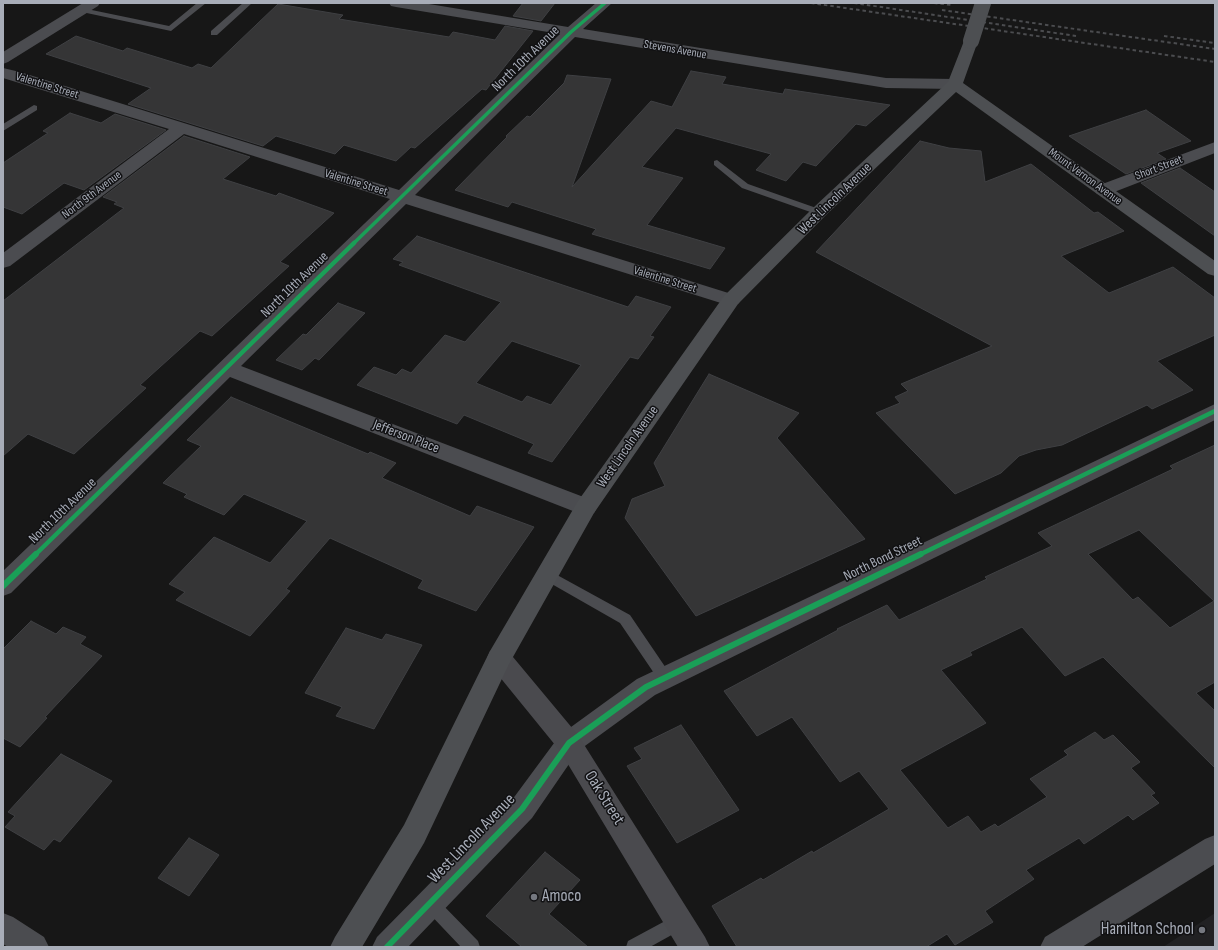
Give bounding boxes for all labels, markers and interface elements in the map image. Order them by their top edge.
street label: North 10th Avenue [489,23,563,95]
street label: Stevens Avenue [642,37,708,63]
street label: Valentine Street [14,70,80,102]
street label: Mount Vernon Avenue [1045,145,1125,209]
street label: Short Street [1133,152,1185,184]
street label: West Lincoln Avenue [795,160,875,238]
street label: Valentine Street [323,167,389,199]
street label: North 9th Avenue [59,168,125,222]
street label: North 10th Avenue [258,249,332,321]
street label: Valentine Street [632,264,698,296]
street label: West Lincoln Avenue [594,403,662,491]
street label: Jefferson Place [370,417,442,457]
street label: North 10th Avenue [26,475,100,547]
street label: North Bond Street [841,533,925,585]
street label: Oak Street [579,767,629,829]
street label: West Lincoln Avenue [424,790,520,888]
place label: Amoco [542,887,581,907]
marker: Amoco [529,892,539,902]
place label: Hamilton School [1101,920,1194,940]
marker: Hamilton School [1197,925,1207,935]

